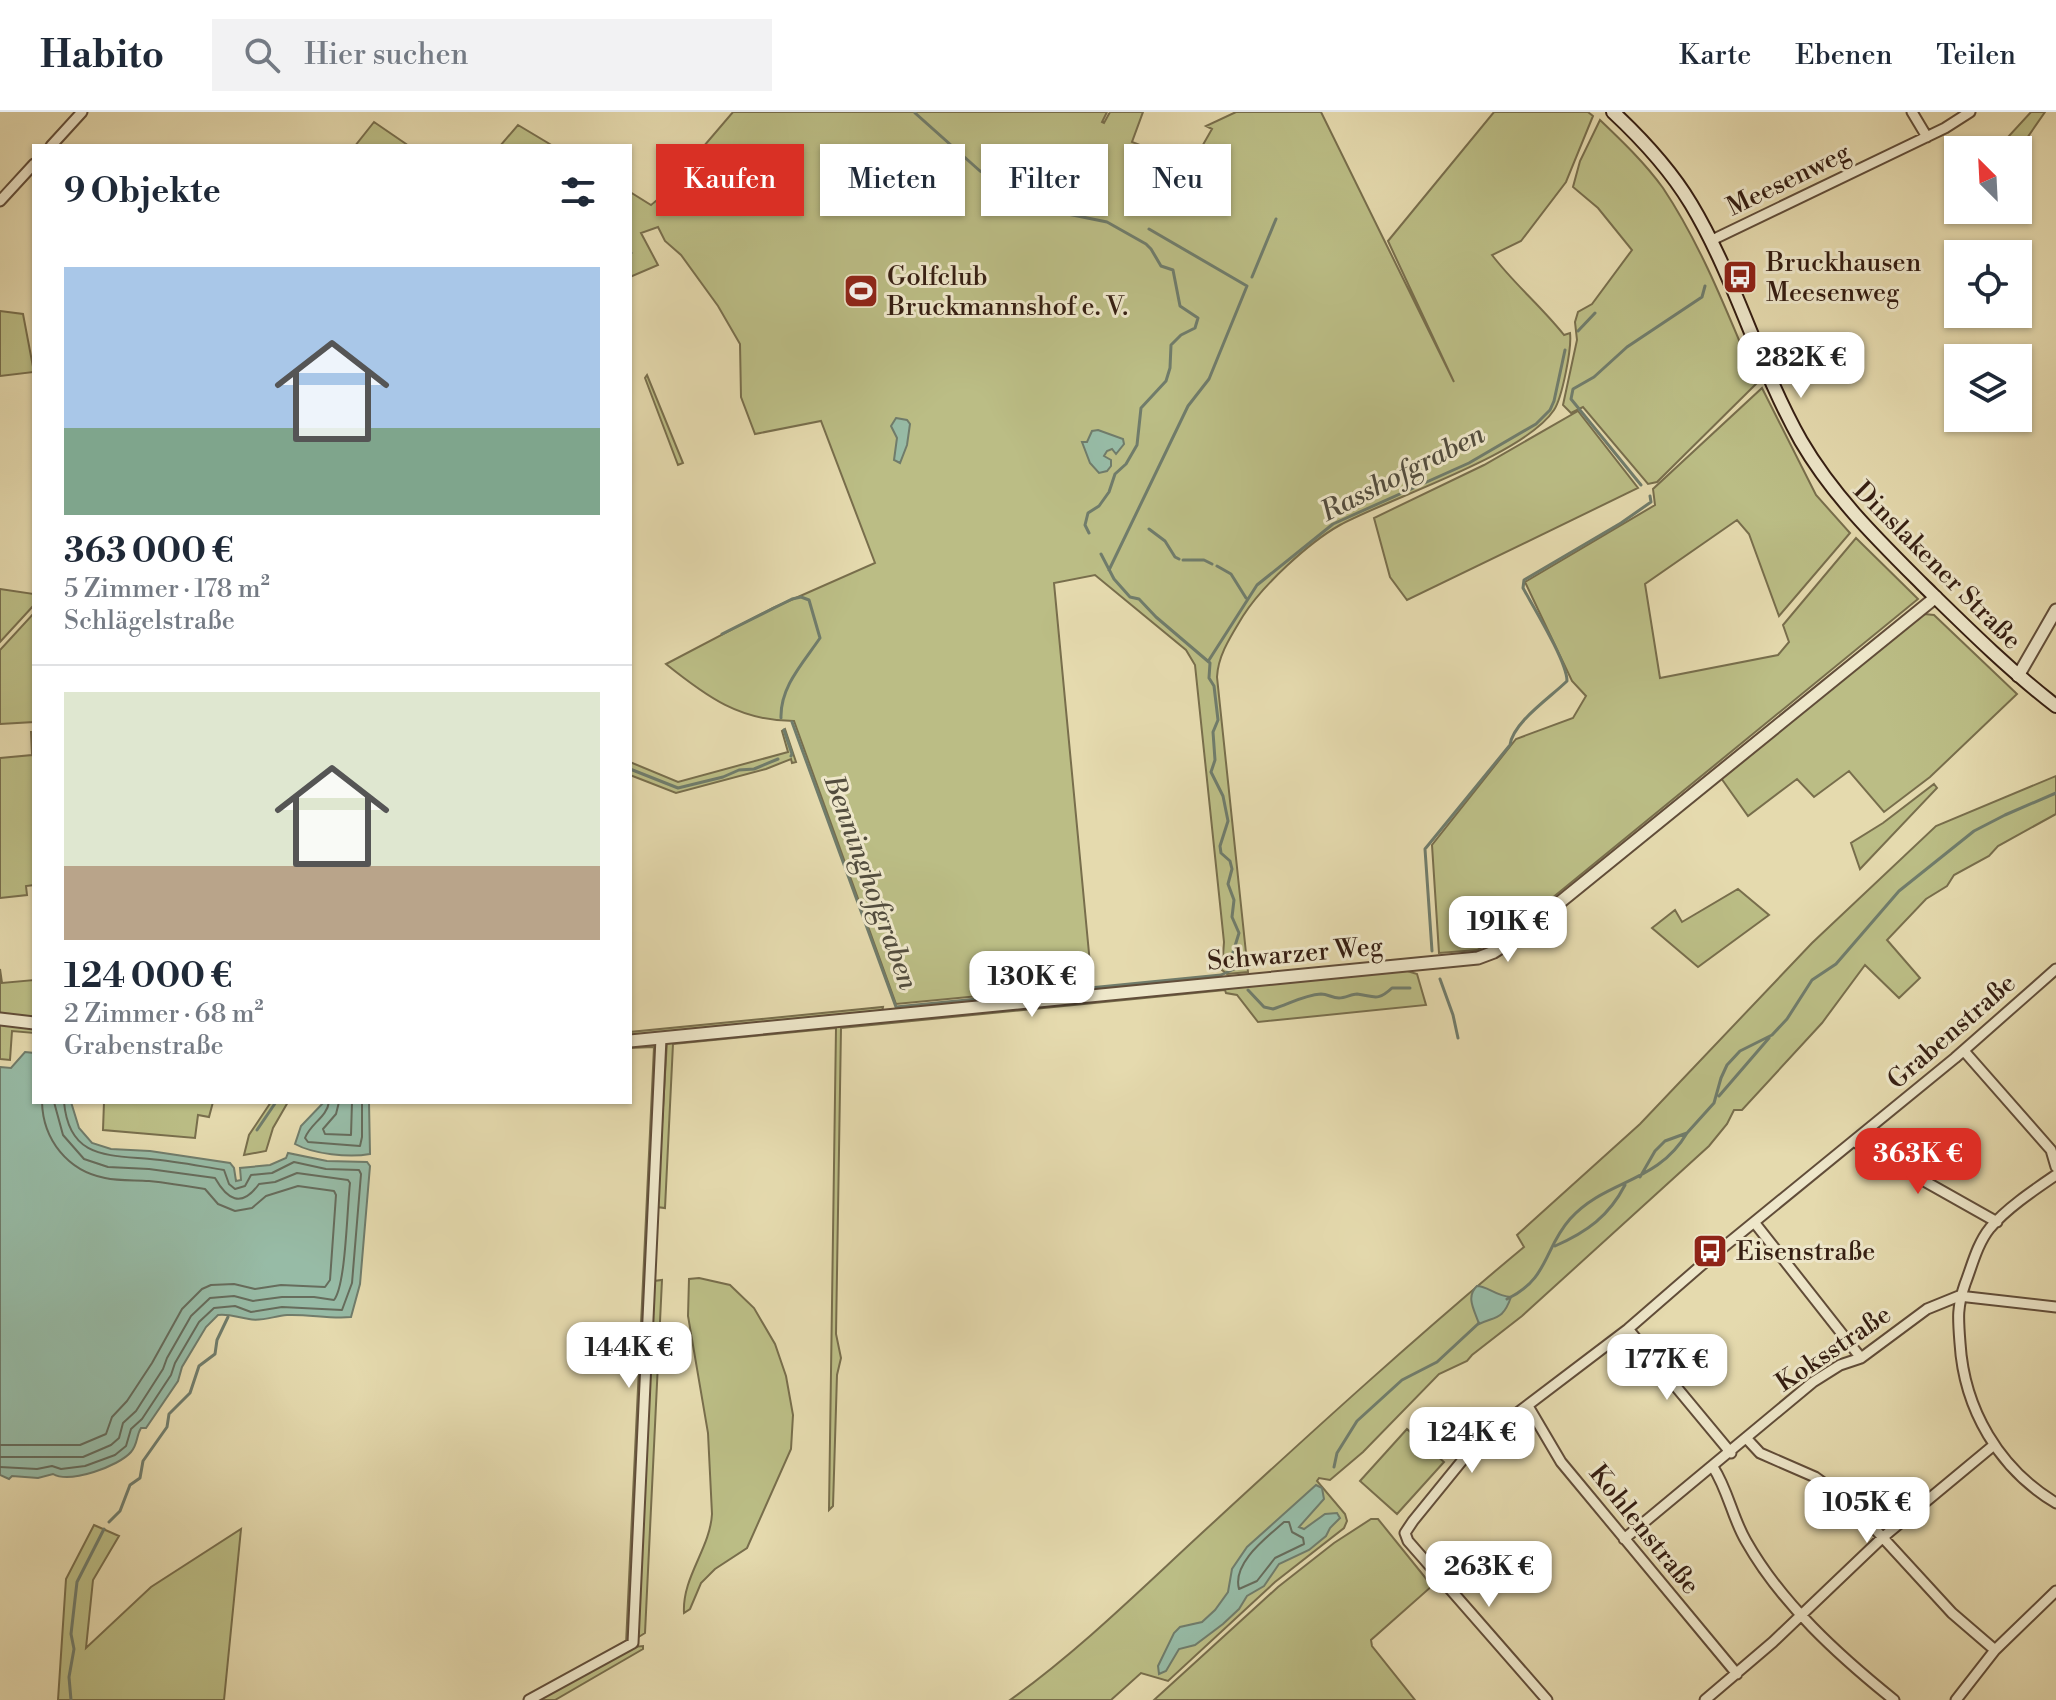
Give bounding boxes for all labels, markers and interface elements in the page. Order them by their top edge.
search box [212,19,772,91]
text: Habito [40,32,164,79]
icon: search [240,33,284,77]
text: Hier suchen [304,36,468,74]
text: Karte [1679,38,1751,73]
text: Ebenen [1795,38,1892,73]
text: Teilen [1936,38,2016,73]
street label: Meesenweg [1721,136,1856,224]
north arrow [1944,136,2032,224]
map controls [1944,136,2032,432]
chip: Kaufen [656,144,804,216]
chip: Mieten [820,144,965,216]
chip: Filter [981,144,1108,216]
chip: Neu [1124,144,1231,216]
icon: filters [556,170,600,214]
text: 9 Objekte [64,171,221,213]
button: locate [1944,240,2032,328]
place label: Bruckhausen Meesenweg [1765,247,1921,309]
bus stop icon: Bruckhausen Meesenweg [1721,258,1759,296]
place label: Golfclub Bruckmannshof e. V. [886,261,1128,323]
sports icon: Golfclub Bruckmannshof e. V. [842,272,880,310]
icon: home [260,319,404,463]
pin: 282K € [1736,332,1866,400]
text: 282K € [1755,342,1847,374]
button: layers [1944,344,2032,432]
water label: Rasshofgraben [1314,417,1491,530]
street label: Dinslakener Straße [1847,475,2028,656]
text: 363 000 € [64,531,234,573]
text: 5 Zimmer · 178 m² [64,573,270,605]
text: Schlägelstraße [64,605,235,637]
icon: home [260,744,404,888]
water label: Benninghofgraben [815,769,926,995]
pin: 191K € [1443,896,1573,964]
text: 191K € [1467,906,1549,938]
street label: Schwarzer Weg [1206,930,1385,978]
pin: 130K € [967,951,1097,1019]
text: 124 000 € [64,956,232,998]
text: 130K € [987,961,1077,993]
street label: Grabenstraße [1881,967,2022,1096]
text: 2 Zimmer · 68 m² [64,998,264,1030]
text: Grabenstraße [64,1030,224,1062]
pin: 363K € [1853,1128,1983,1196]
text: 363K € [1873,1138,1963,1170]
bus stop icon: Eisenstraße [1691,1232,1729,1270]
place label: Eisenstraße [1736,1236,1875,1268]
street label: Koksstraße [1770,1299,1897,1399]
pin: 144K € [564,1322,694,1390]
text: 144K € [585,1332,673,1364]
pin: 177K € [1602,1334,1732,1402]
text: 177K € [1625,1344,1709,1376]
pin: 124K € [1407,1407,1537,1475]
text: 124K € [1427,1417,1517,1449]
street label: Kohlenstraße [1582,1458,1706,1601]
pin: 105K € [1802,1477,1932,1545]
text: 105K € [1823,1487,1911,1519]
pin: 263K € [1424,1541,1554,1609]
text: 263K € [1444,1551,1534,1583]

